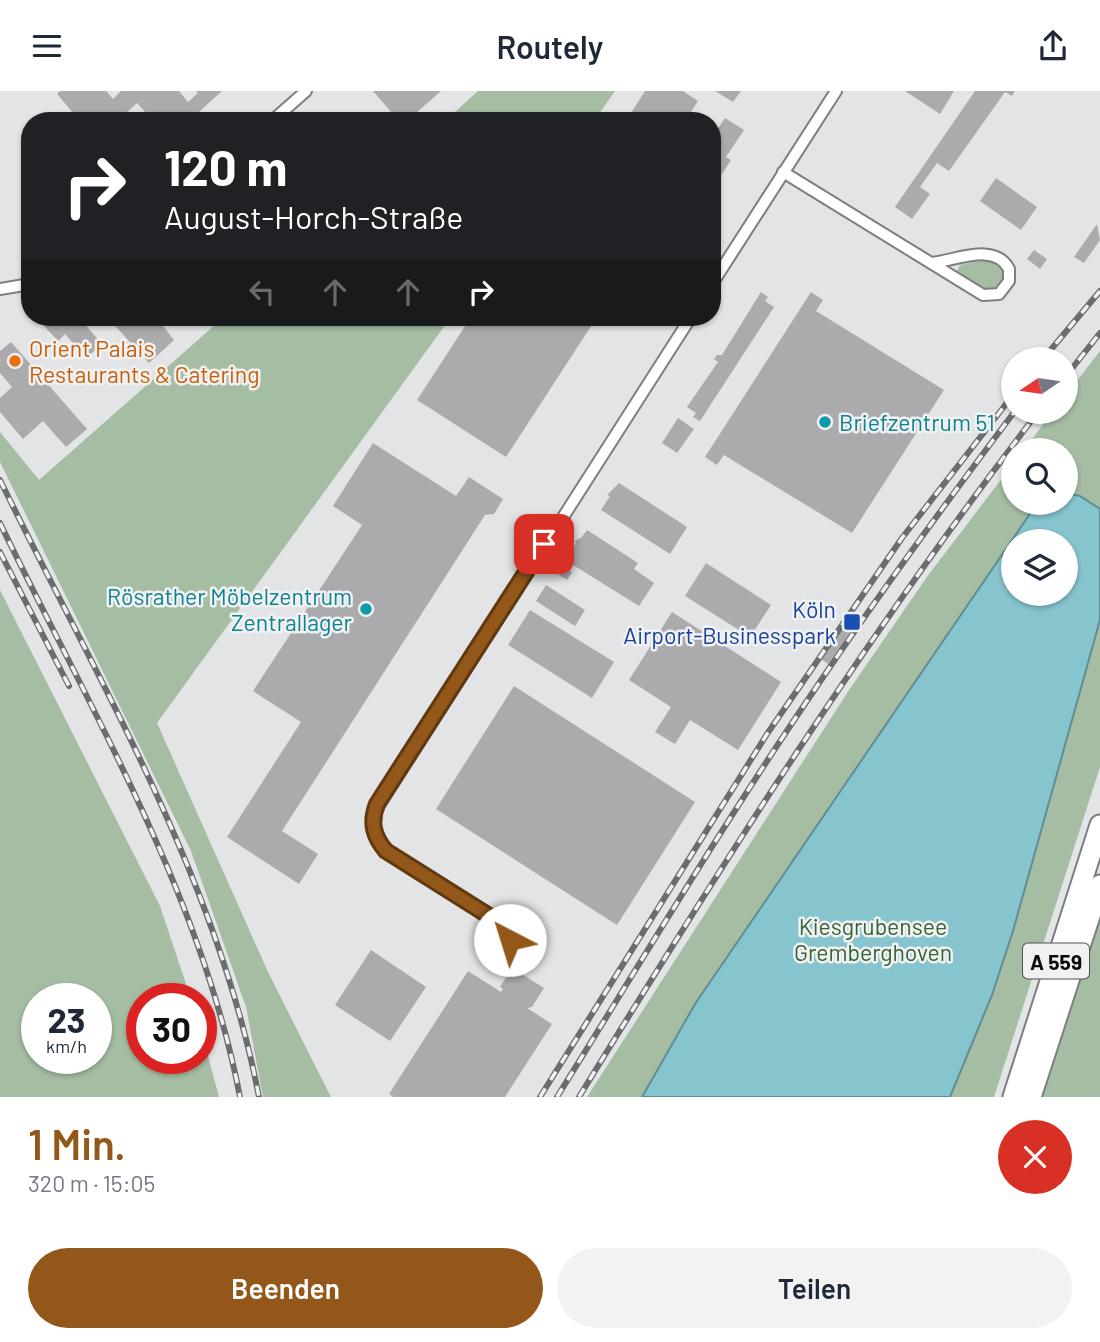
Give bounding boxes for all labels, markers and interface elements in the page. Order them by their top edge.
icon: menu [28,27,66,65]
text: Routely [497,27,603,65]
icon: share [1034,27,1072,65]
text: 120 m [164,137,287,196]
icon: right [49,140,140,231]
text: August-Horch-Straße [164,197,463,235]
icon: left [243,273,281,311]
icon: ahead [316,273,354,311]
icon: ahead [389,273,427,311]
icon: right [462,273,500,311]
place label: Orient Palais Restaurants & Catering [29,334,259,388]
north arrow [1001,347,1078,423]
map controls [1001,347,1078,606]
marker: Orient Palais Restaurants & Catering [7,353,23,369]
place label: Briefzentrum 51 [839,408,995,436]
marker: Briefzentrum 51 [817,414,833,430]
button: search [1001,438,1078,515]
pin [514,514,574,574]
icon: arrive [525,525,563,563]
button: layers [1001,529,1078,606]
place label: Rösrather Möbelzentrum Zentrallager [107,582,353,636]
place label: Köln Airport-Businesspark [623,595,836,649]
marker: Rösrather Möbelzentrum Zentrallager [358,601,374,617]
marker: Köln Airport-Businesspark [842,612,862,632]
position arrow [473,903,547,977]
park label: Kiesgrubensee Gremberghoven [794,912,952,966]
road number: A 559 [1023,943,1089,979]
speed limit sign: 30 [126,983,217,1074]
text: 23 [47,998,86,1040]
text: km/h [46,1035,87,1057]
text: 1 Min. [28,1118,126,1168]
button: close [998,1120,1072,1194]
text: 320 m · 15:05 [28,1169,155,1197]
button: Beenden [28,1248,543,1328]
button: Teilen [557,1248,1072,1328]

